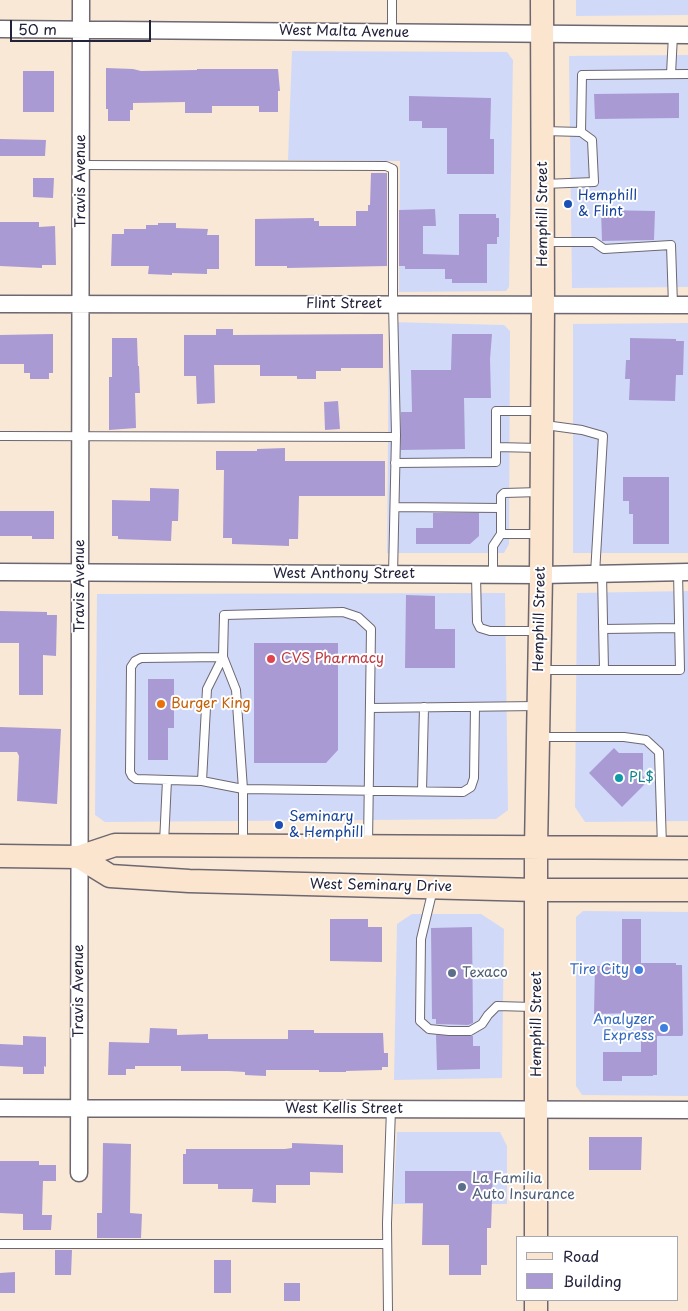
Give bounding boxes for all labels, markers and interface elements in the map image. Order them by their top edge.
scale bar [12,10,154,42]
text: 50 m [18,17,57,40]
street label: West Malta Avenue [279,22,409,42]
street label: Travis Avenue [73,134,89,228]
street label: Hemphill Street [535,161,551,267]
place label: Hemphill & Flint [578,188,637,220]
marker: Hemphill & Flint [562,198,574,210]
street label: Flint Street [306,296,382,312]
street label: Travis Avenue [72,539,88,633]
street label: West Anthony Street [273,566,415,582]
street label: Hemphill Street [531,566,549,672]
place label: CVS Pharmacy [281,651,384,667]
marker: CVS Pharmacy [265,653,277,665]
place label: Burger King [171,696,251,712]
marker: Burger King [155,698,167,710]
place label: PL$ [629,770,654,786]
marker: PL$ [613,772,625,784]
place label: Seminary & Hemphill [289,809,363,842]
marker: Seminary & Hemphill [273,819,285,831]
street label: West Seminary Drive [310,876,452,896]
street label: Travis Avenue [71,944,87,1038]
place label: Tire City [569,962,629,978]
marker: Tire City [633,964,645,976]
place label: Texaco [462,965,508,981]
marker: Texaco [446,967,458,979]
street label: Hemphill Street [529,971,545,1077]
place label: Analyzer Express [593,1012,654,1044]
marker: Analyzer Express [658,1022,670,1034]
street label: West Kellis Street [285,1101,403,1117]
place label: La Familia Auto Insurance [472,1171,575,1204]
marker: La Familia Auto Insurance [456,1181,468,1193]
legend [516,1236,678,1301]
text: Road [563,1244,599,1267]
text: Building [563,1269,622,1292]

